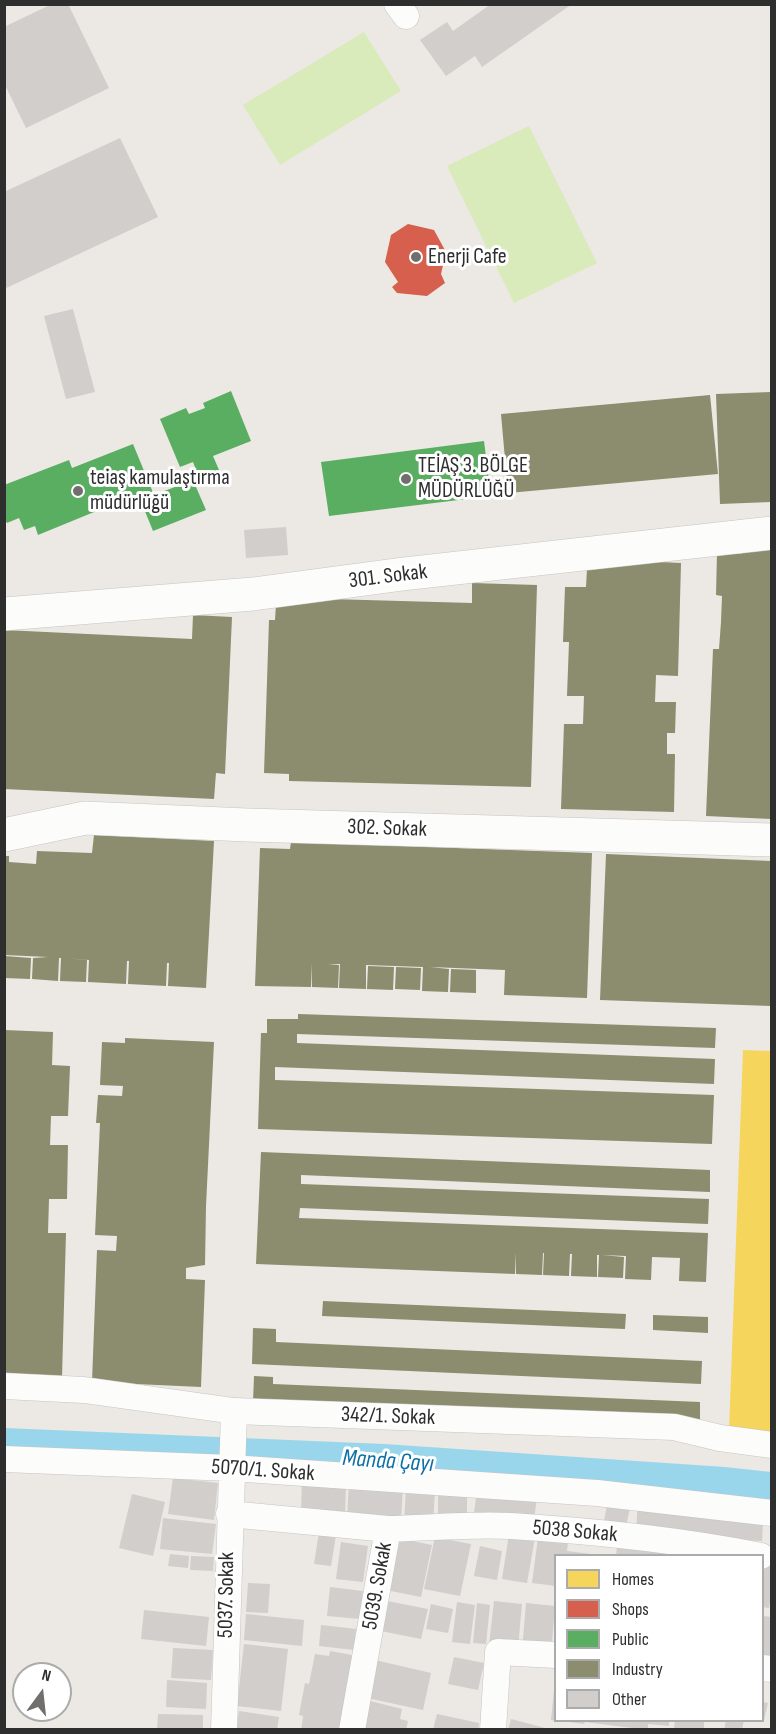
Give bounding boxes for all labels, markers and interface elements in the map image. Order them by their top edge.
place label: Enerji Cafe [428,244,507,270]
marker: Enerji Cafe [409,250,423,264]
place label: TEİAŞ 3. BÖLGE MÜDÜRLÜĞÜ [418,453,528,505]
place label: teiaş kamulaştırma müdürlüğü [90,465,230,516]
marker: TEİAŞ 3. BÖLGE MÜDÜRLÜĞÜ [399,472,413,486]
marker: teiaş kamulaştırma müdürlüğü [71,484,85,498]
street label: 301. Sokak [347,559,429,595]
street label: 302. Sokak [347,814,427,844]
street label: 342/1. Sokak [340,1402,436,1432]
water label: Manda Çayı [341,1444,435,1480]
street label: 5070/1. Sokak [211,1454,315,1488]
street label: 5038 Sokak [532,1515,618,1549]
street label: 5039. Sokak [357,1540,399,1632]
street label: 5037. Sokak [213,1552,241,1638]
legend [554,1554,764,1722]
text: Homes [612,1569,654,1590]
text: Shops [612,1599,649,1620]
text: Public [612,1629,649,1650]
text: Industry [612,1659,663,1680]
north arrow [12,1662,72,1722]
text: N [40,1666,53,1686]
text: Other [612,1689,646,1710]

